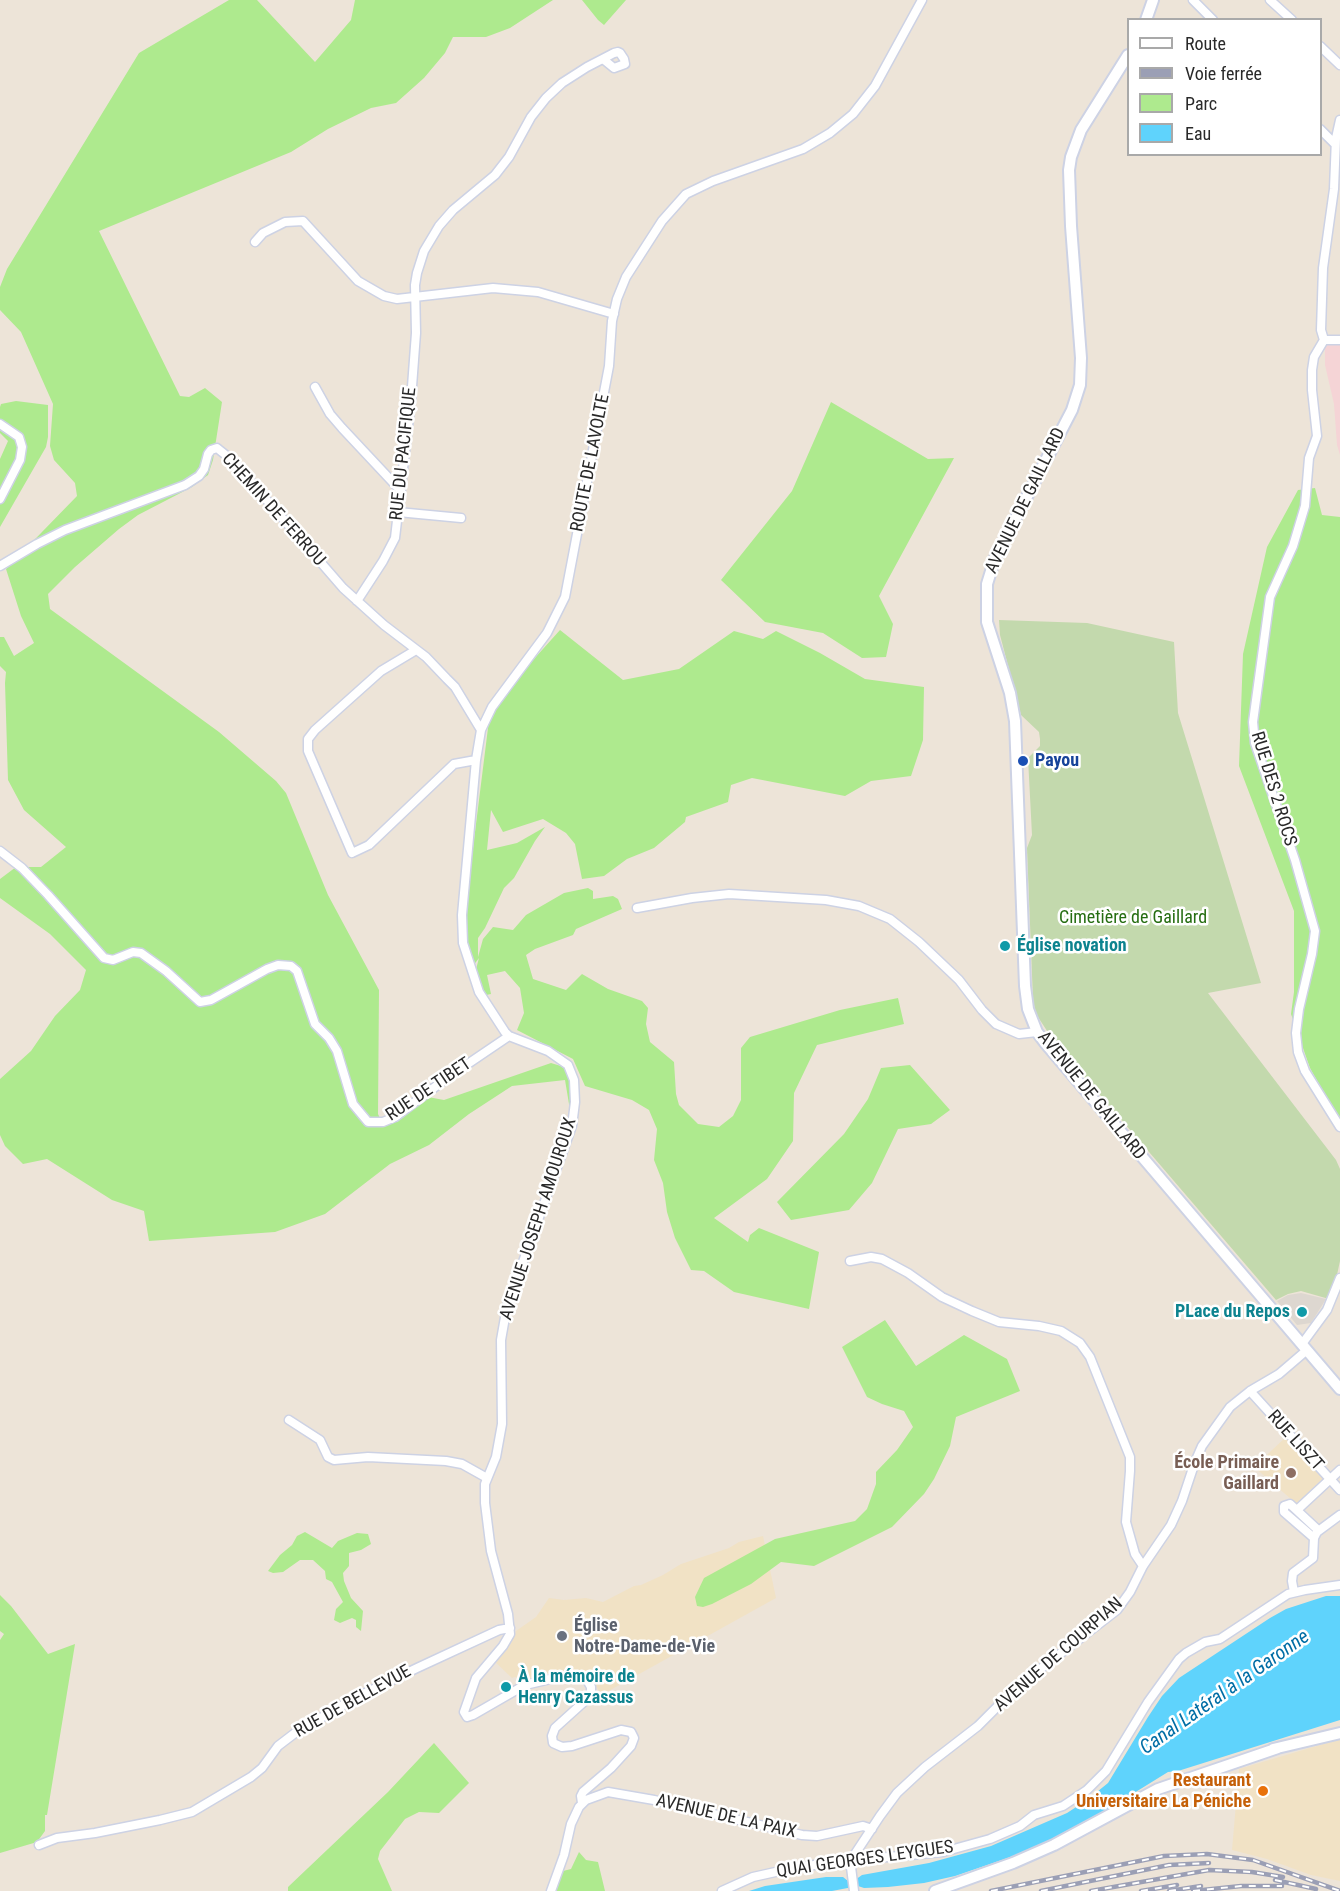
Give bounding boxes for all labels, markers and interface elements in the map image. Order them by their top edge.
legend [1127,18,1322,156]
text: Route [1185,33,1226,54]
text: Voie ferrée [1185,63,1262,84]
text: Parc [1185,93,1217,114]
text: Eau [1185,123,1211,144]
street label: RUE DU PACIFIQUE [386,386,422,522]
street label: ROUTE DE LAVOLTE [567,392,615,534]
street label: AVENUE DE GAILLARD [981,425,1071,577]
street label: CHEMIN DE FERROU [217,449,329,571]
street label: RUE DES 2 ROCS [1245,729,1301,849]
place label: Payou [1035,750,1079,772]
marker: Payou [1016,754,1030,768]
park label: Cimetière de Gaillard [1059,907,1207,929]
place label: Église novation [1017,935,1127,957]
marker: Église novation [998,939,1012,953]
street label: AVENUE DE GAILLARD [1032,1027,1150,1165]
street label: RUE DE TIBET [382,1054,476,1126]
street label: AVENUE JOSEPH AMOUROUX [496,1115,582,1323]
place label: PLace du Repos [1175,1301,1290,1323]
marker: PLace du Repos [1295,1305,1309,1319]
street label: RUE LISZT [1262,1406,1328,1476]
place label: École Primaire Gaillard [1174,1452,1279,1494]
marker: École Primaire Gaillard [1284,1466,1298,1480]
street label: AVENUE DE COURPIAN [990,1593,1128,1717]
place label: Église Notre-Dame-de-Vie [574,1615,715,1658]
water label: Canal Latéral à la Garonne [1136,1625,1314,1761]
marker: Église Notre-Dame-de-Vie [555,1629,569,1643]
street label: RUE DE BELLEVUE [291,1661,415,1743]
place label: À la mémoire de Henry Cazassus [518,1666,635,1708]
marker: À la mémoire de Henry Cazassus [499,1680,513,1694]
place label: Restaurant Universitaire La Péniche [1076,1770,1251,1812]
marker: Restaurant Universitaire La Péniche [1256,1784,1270,1798]
street label: AVENUE DE LA PAIX [654,1790,798,1844]
street label: QUAI GEORGES LEYGUES [775,1837,955,1883]

